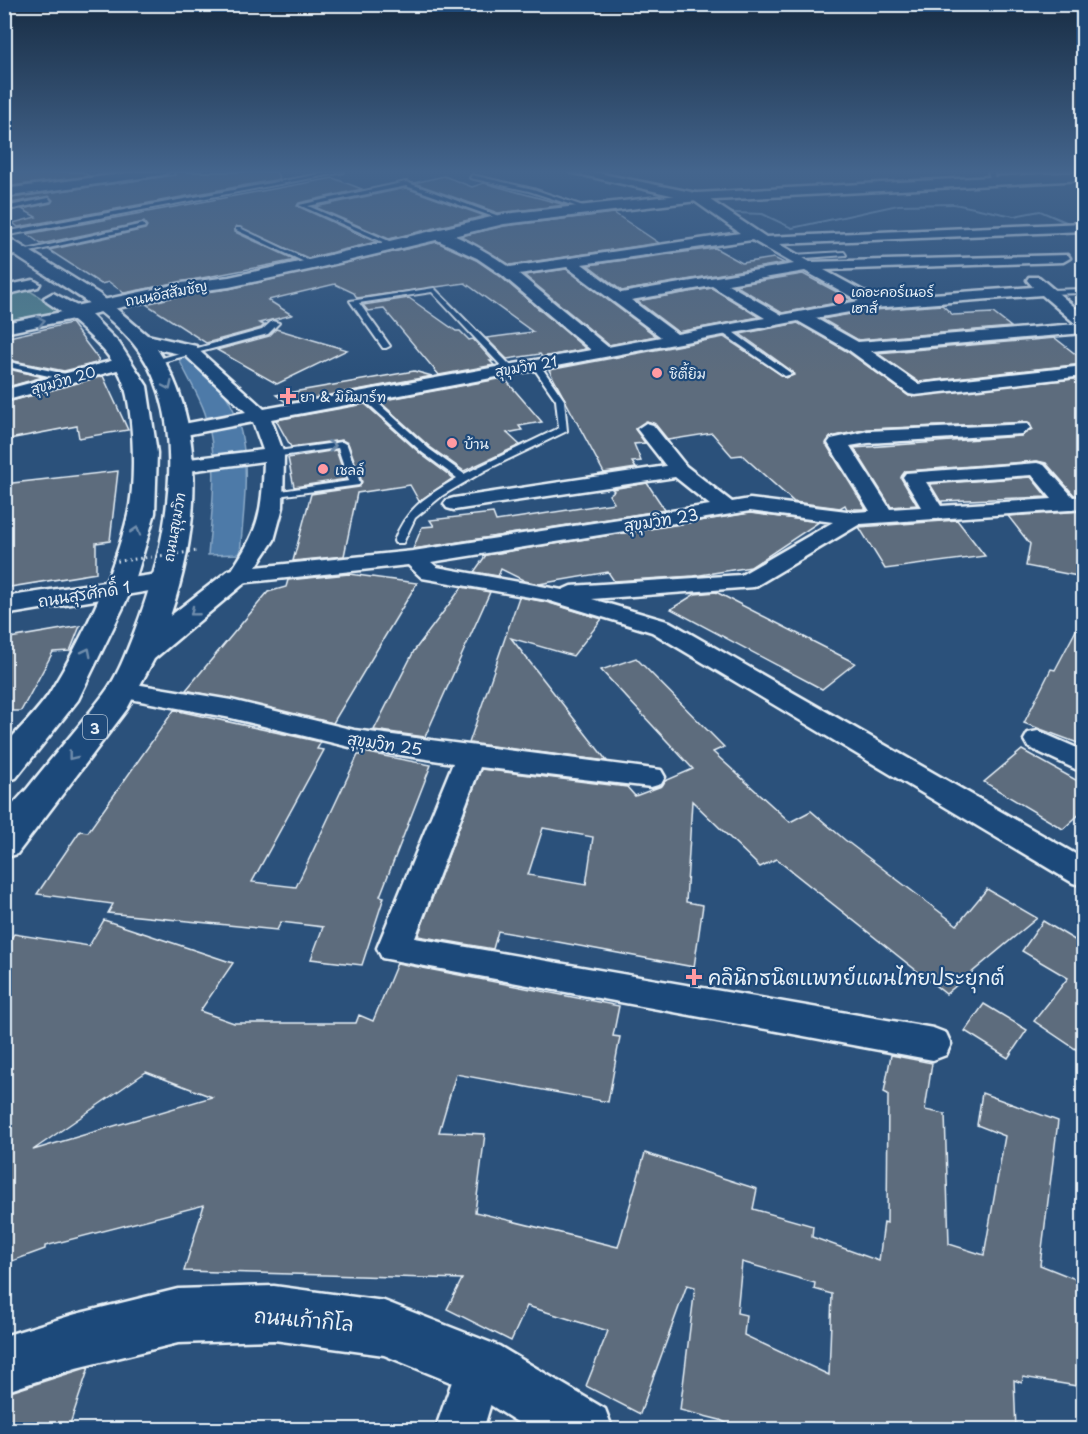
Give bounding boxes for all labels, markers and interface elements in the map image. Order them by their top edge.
street label: ถนนอัสสัมชัญ [123,275,209,311]
place label: เดอะคอร์เนอร์ เฮาส์ [851,281,934,318]
marker: เดอะคอร์เนอร์ เฮาส์ [832,292,846,306]
one-way arrow [36,315,46,328]
street label: สุขุมวิท 21 [493,350,559,382]
street label: สุขุมวิท 20 [28,361,98,399]
place label: ซิตี้ยิม [669,362,706,384]
marker: ซิตี้ยิม [650,366,664,380]
one-way arrow [160,379,172,390]
place label: ยา & มินิมาร์ท [300,386,386,407]
marker: ยา & มินิมาร์ท [281,389,295,403]
place label: บ้าน [464,433,489,454]
marker: บ้าน [445,436,459,450]
one-way arrow [327,440,336,453]
place label: เชลล์ [335,459,365,480]
marker: เชลล์ [316,462,330,476]
street label: ถนนสุขุมวิท [158,491,190,563]
street label: สุขุมวิท 23 [622,501,700,539]
one-way arrow [129,526,142,537]
street label: ถนนสุรศักดิ์ 1 [36,572,132,614]
one-way arrow [189,605,200,616]
one-way arrow [80,647,91,658]
road number: 3 [83,715,107,739]
street label: สุขุมวิท 25 [346,725,424,763]
one-way arrow [69,749,80,760]
place label: คลินิกธนิตแพทย์แผนไทยประยุกต์ [708,962,1005,994]
marker: คลินิกธนิตแพทย์แผนไทยประยุกต์ [685,968,703,986]
street label: ถนนเก้ากิโล [253,1300,355,1338]

